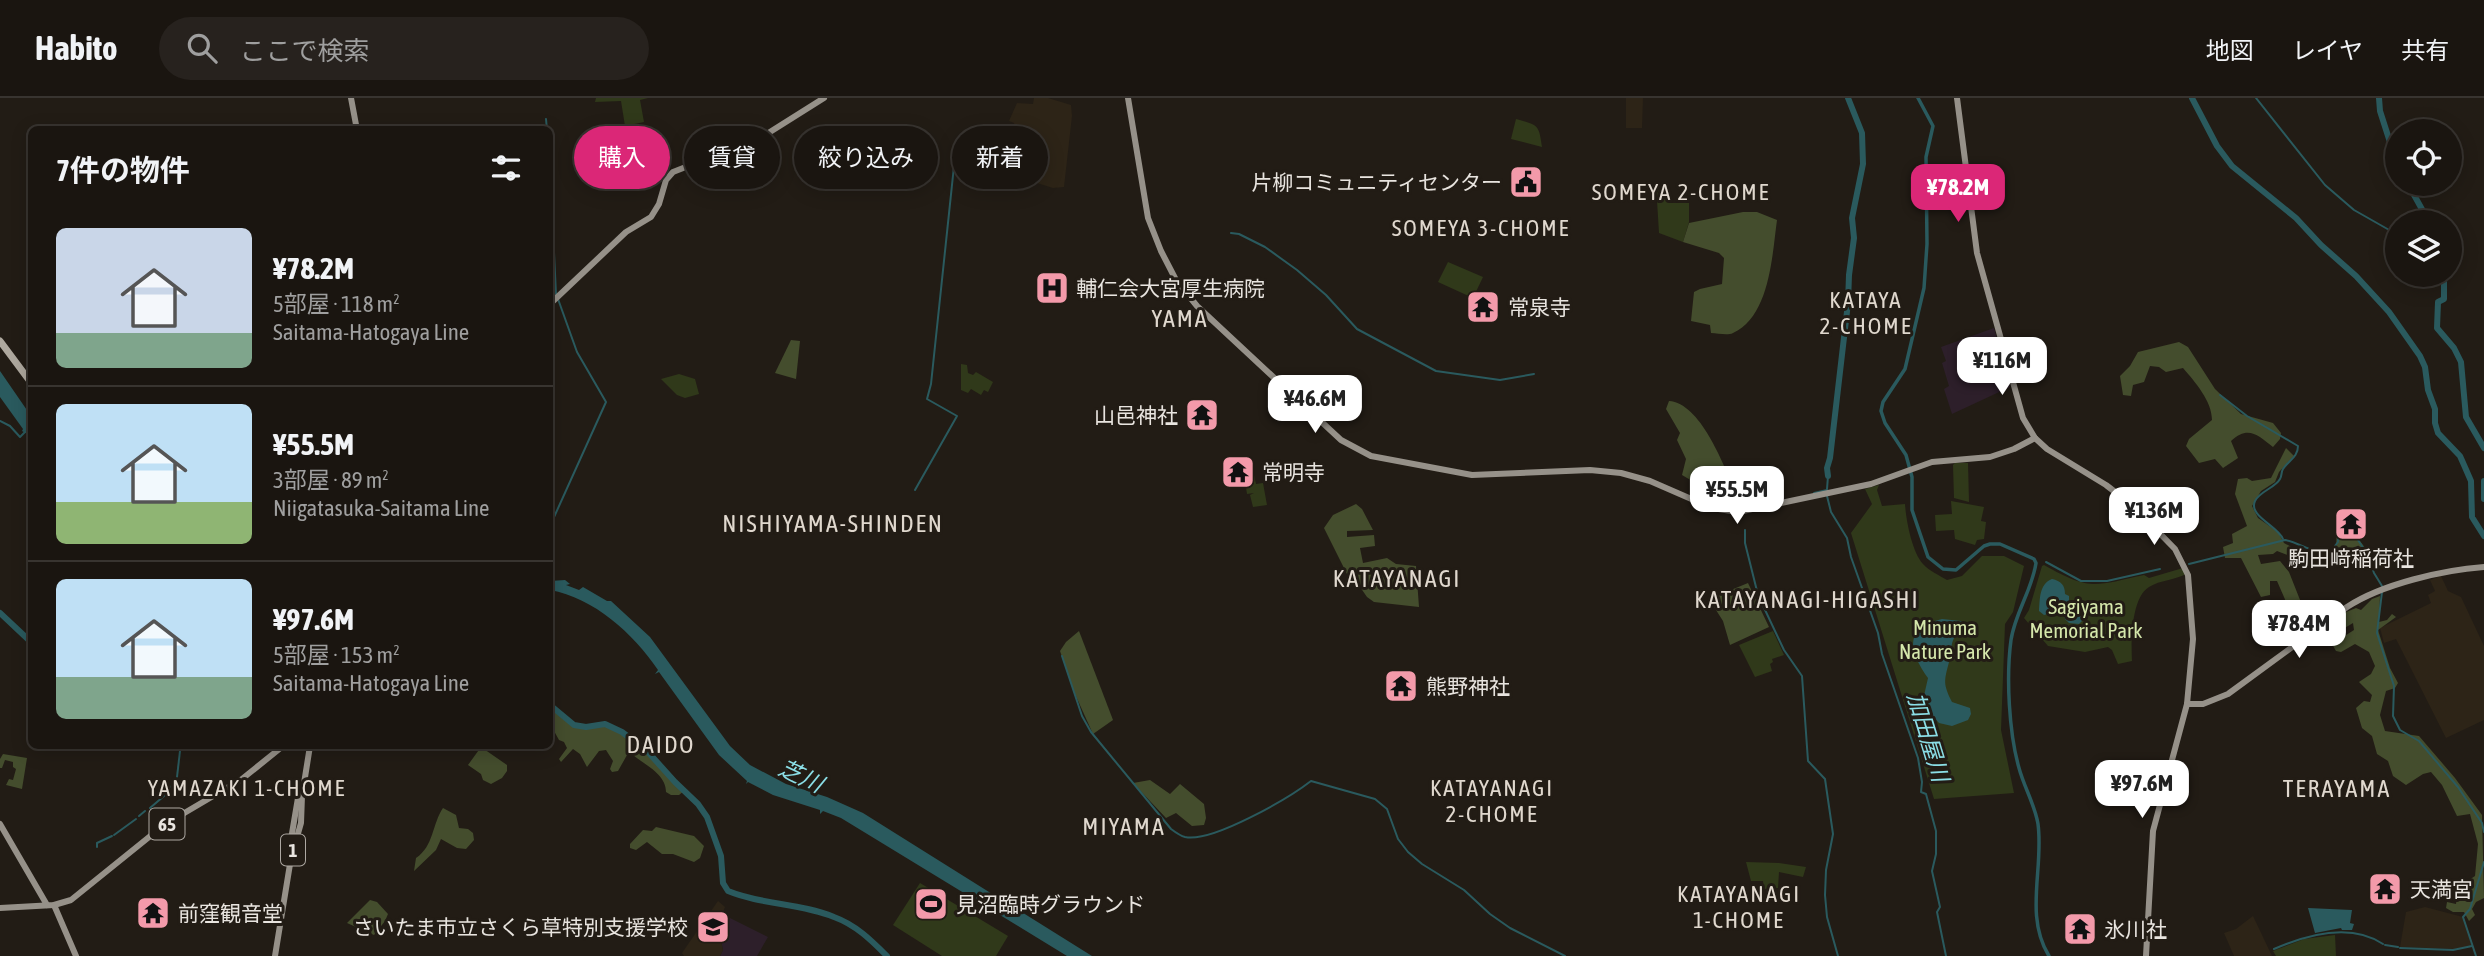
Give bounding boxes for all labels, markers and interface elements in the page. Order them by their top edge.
search box [159,17,649,80]
text: Habito [35,29,117,67]
icon: search [183,29,221,67]
text: ここで検索 [239,36,369,66]
text: 地図 [2206,37,2254,64]
text: レイヤ [2292,37,2363,64]
text: 共有 [2401,37,2449,64]
map controls [2385,119,2462,287]
button: locate [2385,119,2462,196]
chip: 購入 [574,126,670,189]
chip: 賃貸 [684,126,780,189]
chip: 絞り込み [794,126,938,189]
chip: 新着 [952,126,1048,189]
icon: filters [487,149,525,187]
text: 7件の物件 [56,153,190,187]
public building icon: 片柳コミュニティセンター [1507,163,1545,201]
pin: ¥78.2M [1901,164,2015,224]
place label: 片柳コミュニティセンター [1251,170,1502,194]
text: ¥78.2M [1927,174,1989,200]
district label: SOMEYA 2-CHOME [1592,179,1770,205]
button: layers [2385,210,2462,287]
district label: SOMEYA 3-CHOME [1392,215,1570,241]
text: ¥78.2M [273,251,354,285]
icon: home [112,256,196,340]
hospital icon: 輔仁会大宮厚生病院 [1033,269,1071,307]
place label: 輔仁会大宮厚生病院 [1076,276,1265,300]
district label: KATAYA 2-CHOME [1820,287,1912,339]
temple icon: 常泉寺 [1464,288,1502,326]
text: 5部屋 · 118 m² [273,291,400,317]
place label: 常泉寺 [1508,295,1571,319]
district label: YAMA [1151,305,1209,332]
text: Saitama-Hatogaya Line [273,319,469,345]
pin: ¥116M [1953,338,2051,397]
text: ¥116M [1973,347,2031,373]
pin: ¥46.6M [1258,376,1372,435]
text: ¥46.6M [1284,385,1346,411]
temple icon: 山邑神社 [1183,396,1221,434]
place label: 山邑神社 [1094,403,1178,427]
text: ¥55.5M [273,427,354,461]
icon: home [112,432,196,516]
temple icon: 常明寺 [1219,453,1257,491]
place label: 常明寺 [1262,460,1325,484]
pin: ¥55.5M [1680,466,1794,526]
text: 3部屋 · 89 m² [273,467,389,493]
text: ¥55.5M [1706,476,1768,502]
pin: ¥136M [2105,488,2203,547]
text: Niigatasuka-Saitama Line [273,495,490,521]
text: ¥136M [2125,497,2183,523]
temple icon: 駒田﨑稲荷社 [2332,505,2370,543]
district label: NISHIYAMA-SHINDEN [722,510,944,537]
place label: 駒田﨑稲荷社 [2288,546,2414,570]
district label: KATAYANAGI [1333,565,1461,592]
district label: KATAYANAGI-HIGASHI [1694,586,1920,613]
park label: Sagiyama Memorial Park [2030,594,2142,642]
pin: ¥78.4M [2242,601,2356,660]
text: ¥97.6M [273,602,354,636]
icon: home [112,607,196,691]
text: ¥78.4M [2268,610,2330,636]
park label: Minuma Nature Park [1899,615,1991,663]
text: 5部屋 · 153 m² [273,642,400,668]
temple icon: 熊野神社 [1382,667,1420,705]
text: Saitama-Hatogaya Line [273,670,469,696]
place label: 熊野神社 [1426,674,1510,698]
water label: 加田屋川 [1902,689,1955,788]
district label: DAIDO [627,731,695,758]
water label: 芝川 [775,754,830,799]
pin: ¥97.6M [2085,760,2199,820]
text: ¥97.6M [2111,770,2173,796]
district label: YAMAZAKI 1-CHOME [148,775,346,801]
district label: KATAYANAGI 2-CHOME [1430,775,1554,827]
district label: TERAYAMA [2283,775,2391,802]
road number: 65 [150,808,184,839]
district label: MIYAMA [1082,813,1166,840]
road number: 1 [281,834,305,866]
temple icon: 天満宮 [2366,870,2404,908]
place label: 天満宮 [2410,877,2473,901]
district label: KATAYANAGI 1-CHOME [1677,881,1801,933]
sports icon: 見沼臨時グラウンド [912,885,950,923]
place label: 見沼臨時グラウンド [956,892,1145,916]
temple icon: 前窪観音堂 [134,894,172,932]
place label: 前窪観音堂 [178,901,283,925]
school or university icon: さいたま市立さくら草特別支援学校 [694,908,732,946]
temple icon: 氷川社 [2061,910,2099,948]
place label: さいたま市立さくら草特別支援学校 [353,915,688,939]
place label: 氷川社 [2104,917,2167,941]

